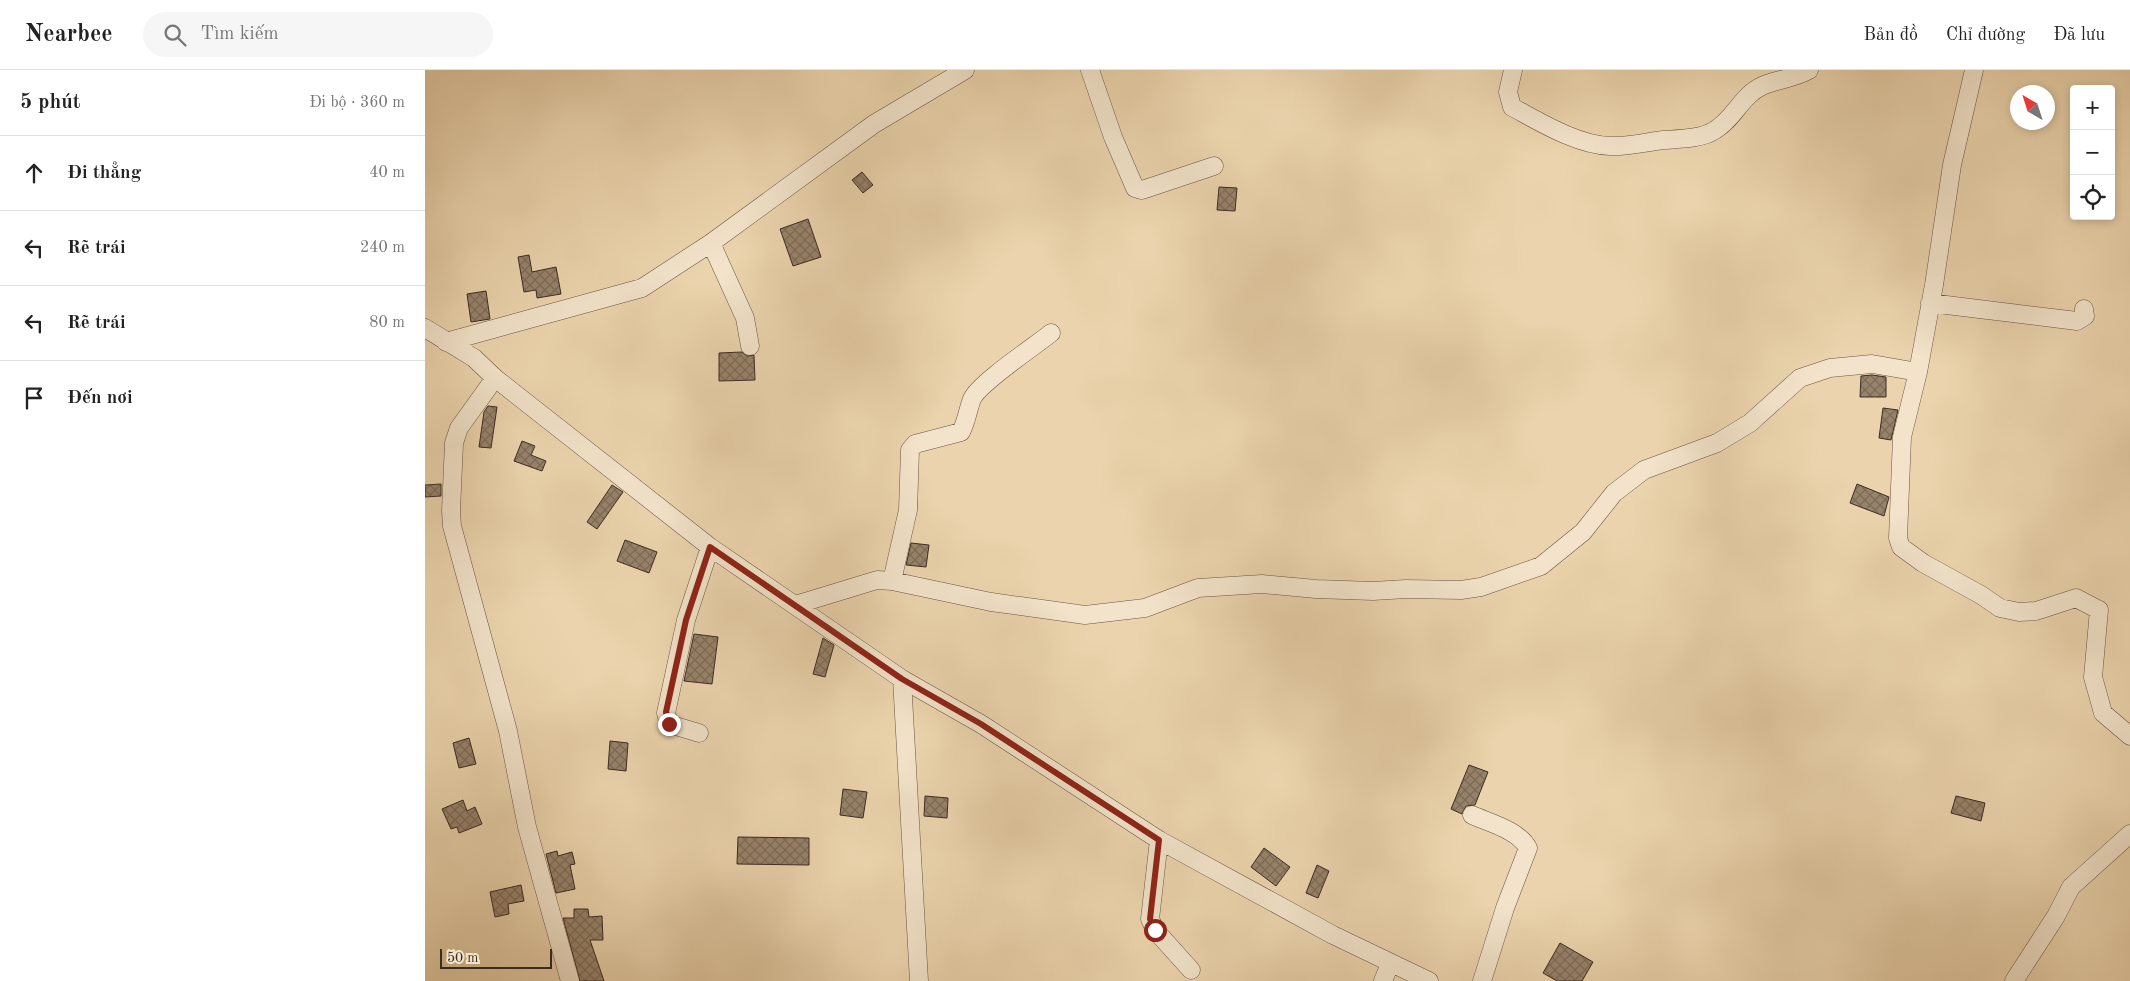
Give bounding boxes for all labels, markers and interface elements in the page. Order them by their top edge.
search box [143,12,493,57]
icon: search [161,21,189,49]
text: Nearbee [25,23,113,47]
text: Tìm kiếm [201,25,279,44]
text: Bản đồ [1864,26,1918,44]
text: Chỉ đường [1946,26,2025,44]
text: Đã lưu [2053,26,2105,44]
north arrow [2010,85,2055,130]
map controls [2070,85,2115,220]
button: + [2070,85,2115,130]
text: 5 phút [20,92,80,113]
text: Đi bộ · 360 m [309,95,405,111]
button: − [2070,130,2115,175]
icon: ahead [20,159,48,187]
text: Đi thẳng [67,164,141,183]
text: 40 m [369,165,405,181]
button: locate [2070,175,2115,220]
icon: left [20,234,48,262]
text: Rẽ trái [67,239,126,258]
text: 240 m [360,240,405,256]
icon: left [20,309,48,337]
text: Rẽ trái [67,314,126,333]
text: 80 m [369,315,405,331]
icon: arrive [20,384,48,412]
text: Đến nơi [67,389,133,408]
route end [658,713,681,736]
route start [1144,919,1167,942]
scale bar [440,946,553,969]
text: 50 m [447,951,478,965]

